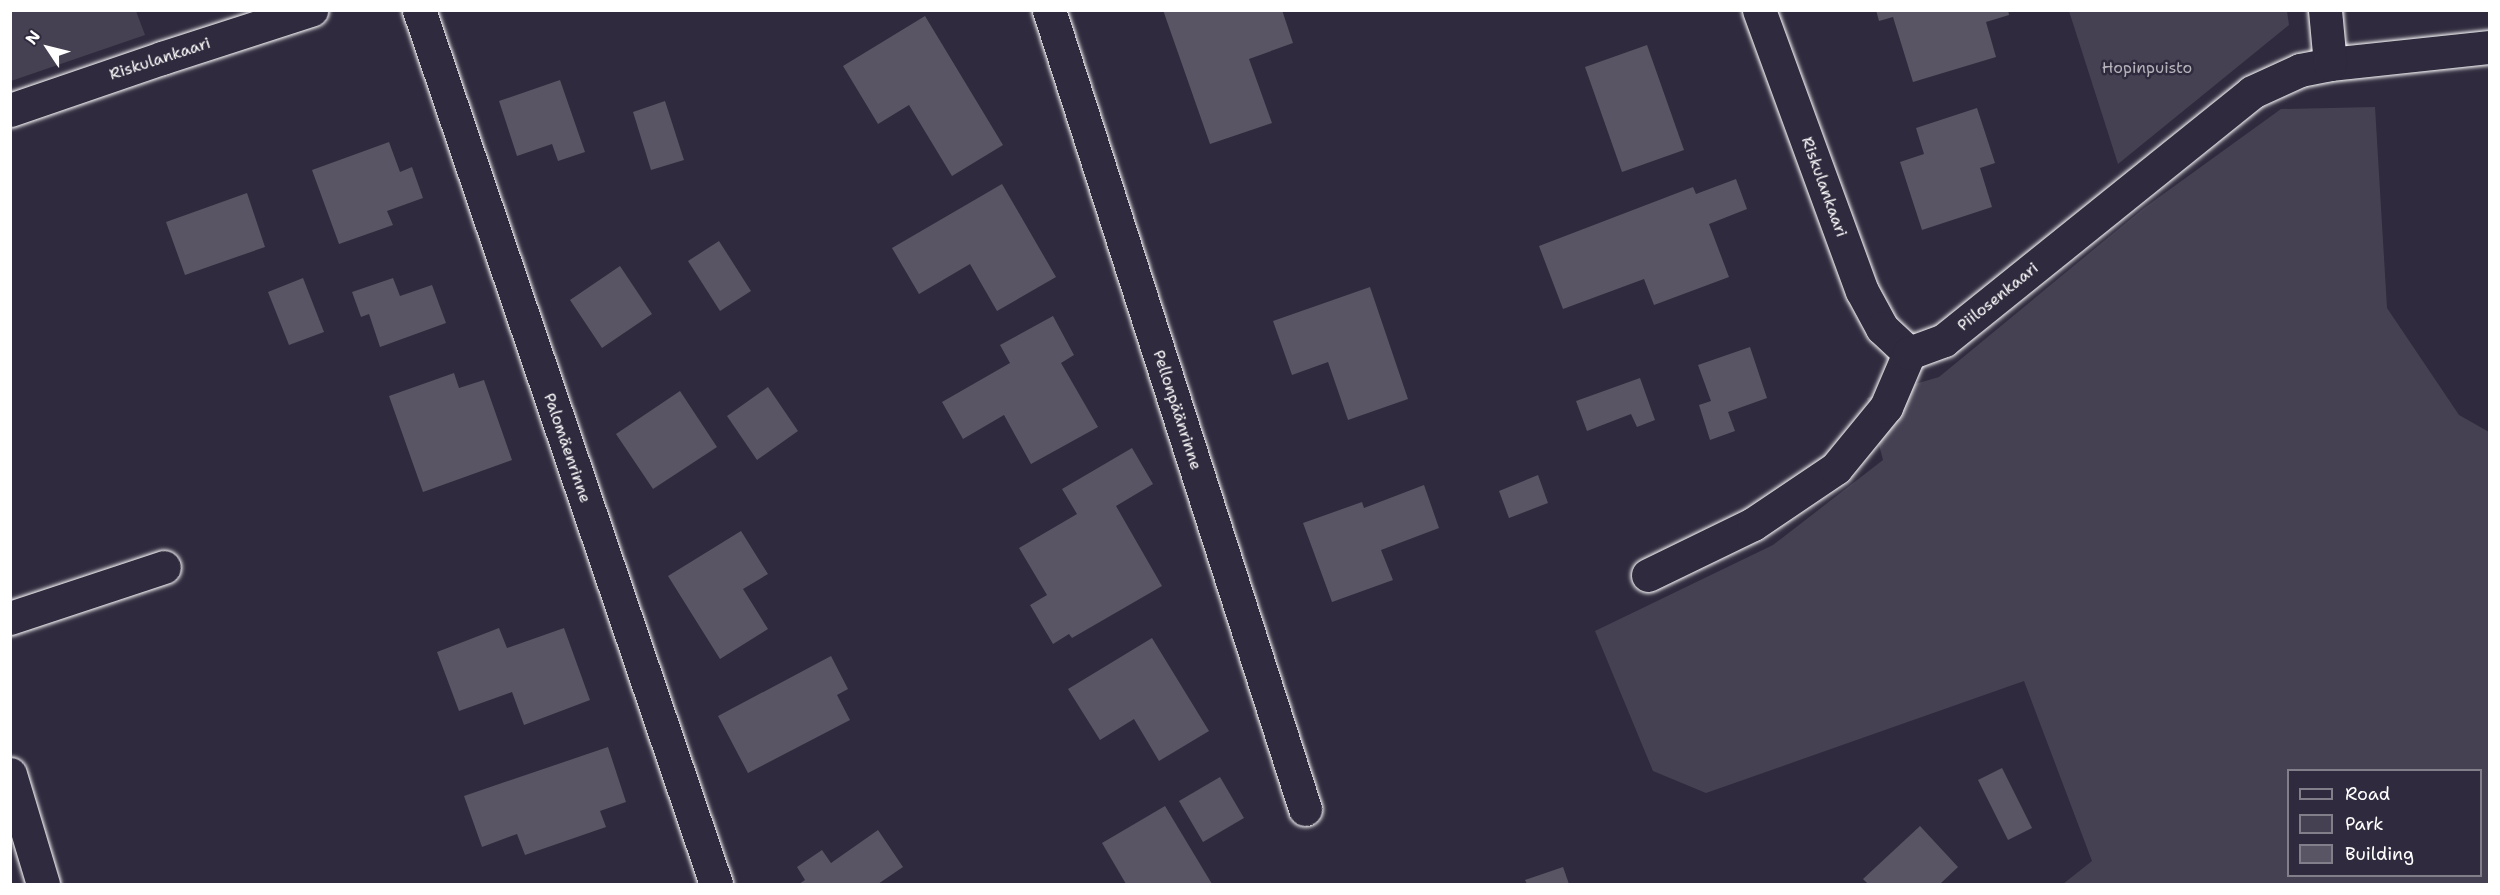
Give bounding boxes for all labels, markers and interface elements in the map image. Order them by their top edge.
north arrow [18,18,78,78]
text: N [21,26,45,49]
street label: Riskulankaari [107,34,213,84]
park label: Hopinpuisto [2102,58,2192,78]
street label: Riskulankaari [1797,134,1851,240]
street label: Piilosenkaari [1954,259,2042,335]
street label: Pellonpäänrinne [1149,348,1205,472]
street label: Palomäenrinne [539,391,595,505]
legend [2287,769,2482,877]
text: Road [2345,782,2390,806]
text: Park [2345,812,2384,836]
text: Building [2345,842,2414,866]

